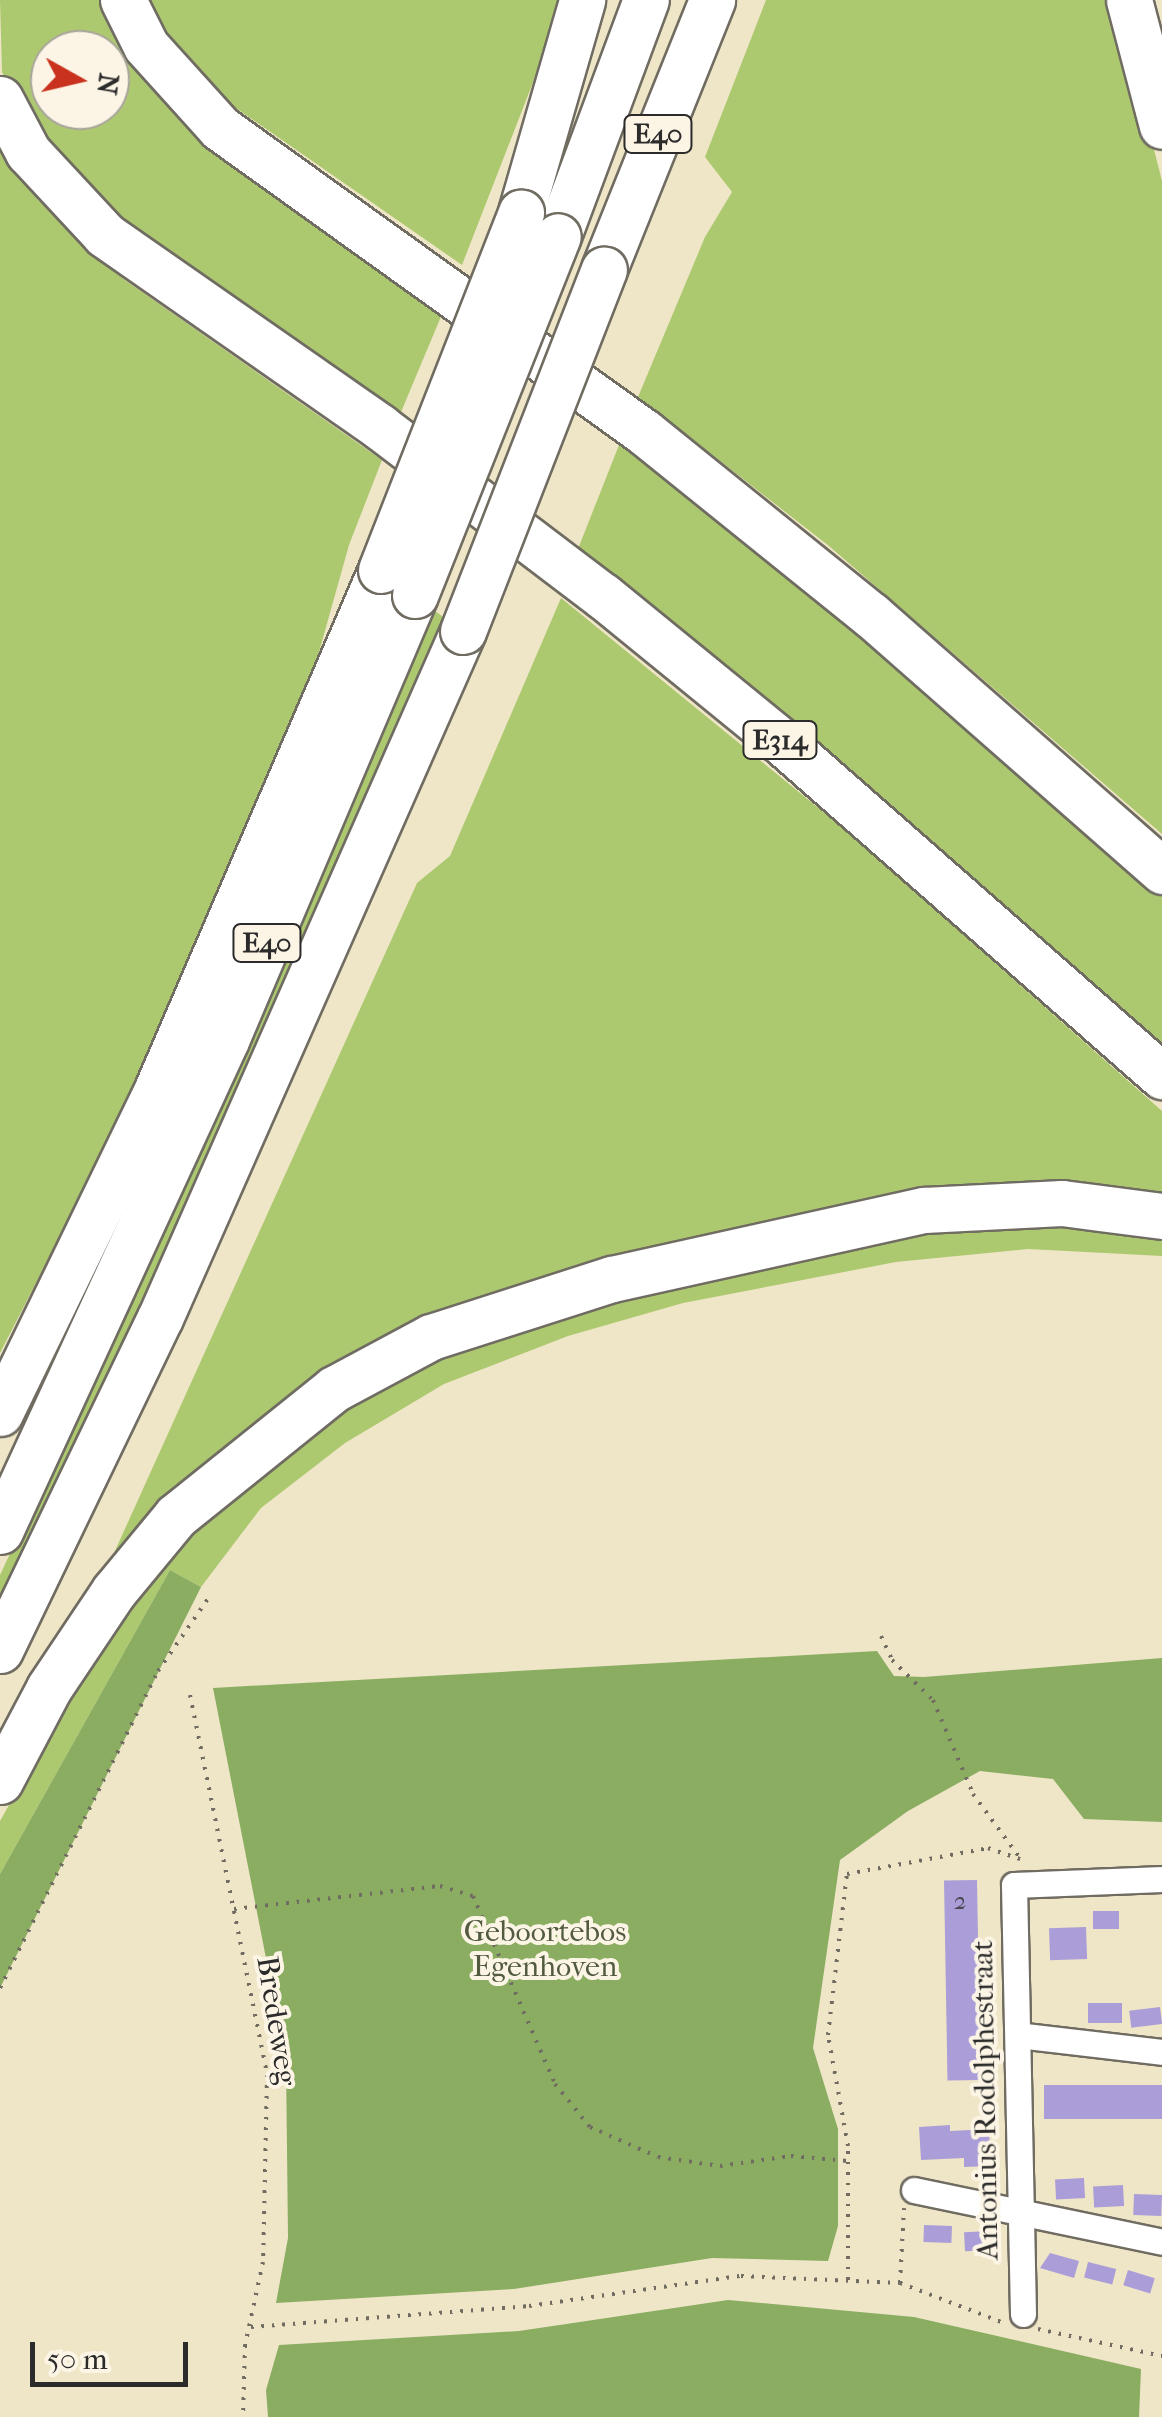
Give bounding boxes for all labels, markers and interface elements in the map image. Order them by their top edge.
north arrow [30,30,130,130]
text: N [90,71,126,97]
road number: E40 [623,111,693,157]
road number: E314 [740,717,820,763]
road number: E40 [232,920,302,966]
house number: 2 [954,1886,966,1916]
park label: Geboortebos Egenhoven [464,1914,626,1984]
street label: Antonius Rodolphestraat [965,1940,1007,2260]
street label: Bredeweg [248,1954,304,2088]
scale bar [35,2322,192,2384]
text: 50 m [47,2342,108,2377]

